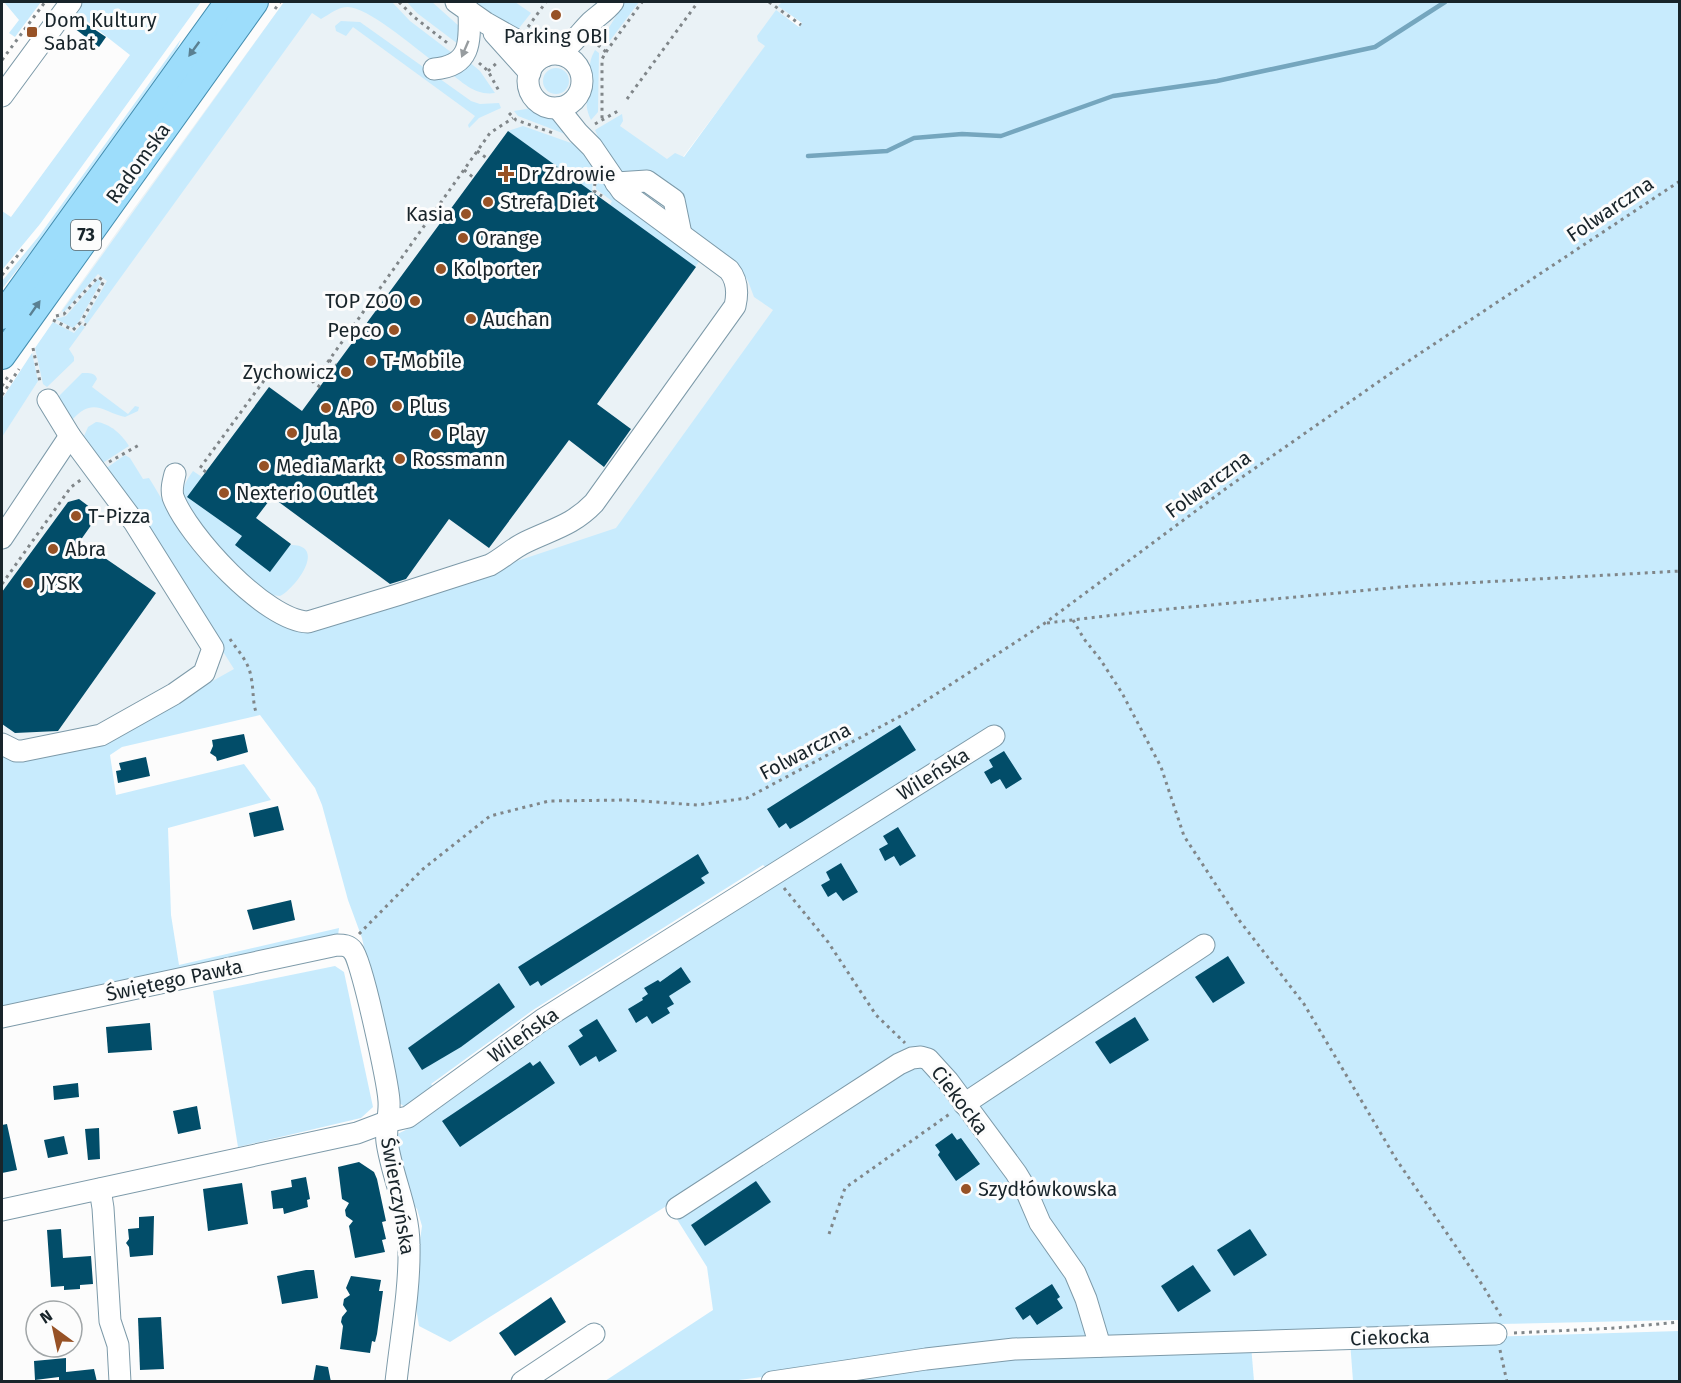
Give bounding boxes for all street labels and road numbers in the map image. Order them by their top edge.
street label: Radomska [101,118,175,208]
street label: Folwarczna [1562,171,1658,247]
road number: 73 [71,220,101,250]
street label: Folwarczna [1161,445,1255,523]
street label: Folwarczna [755,717,855,785]
street label: Wileńska [892,742,974,806]
street label: Świętego Pawła [103,954,245,1006]
street label: Wileńska [483,1002,563,1068]
street label: Ciekocka [926,1061,994,1139]
street label: Świerczyńska [376,1135,420,1257]
street label: Ciekocka [1350,1324,1430,1350]

